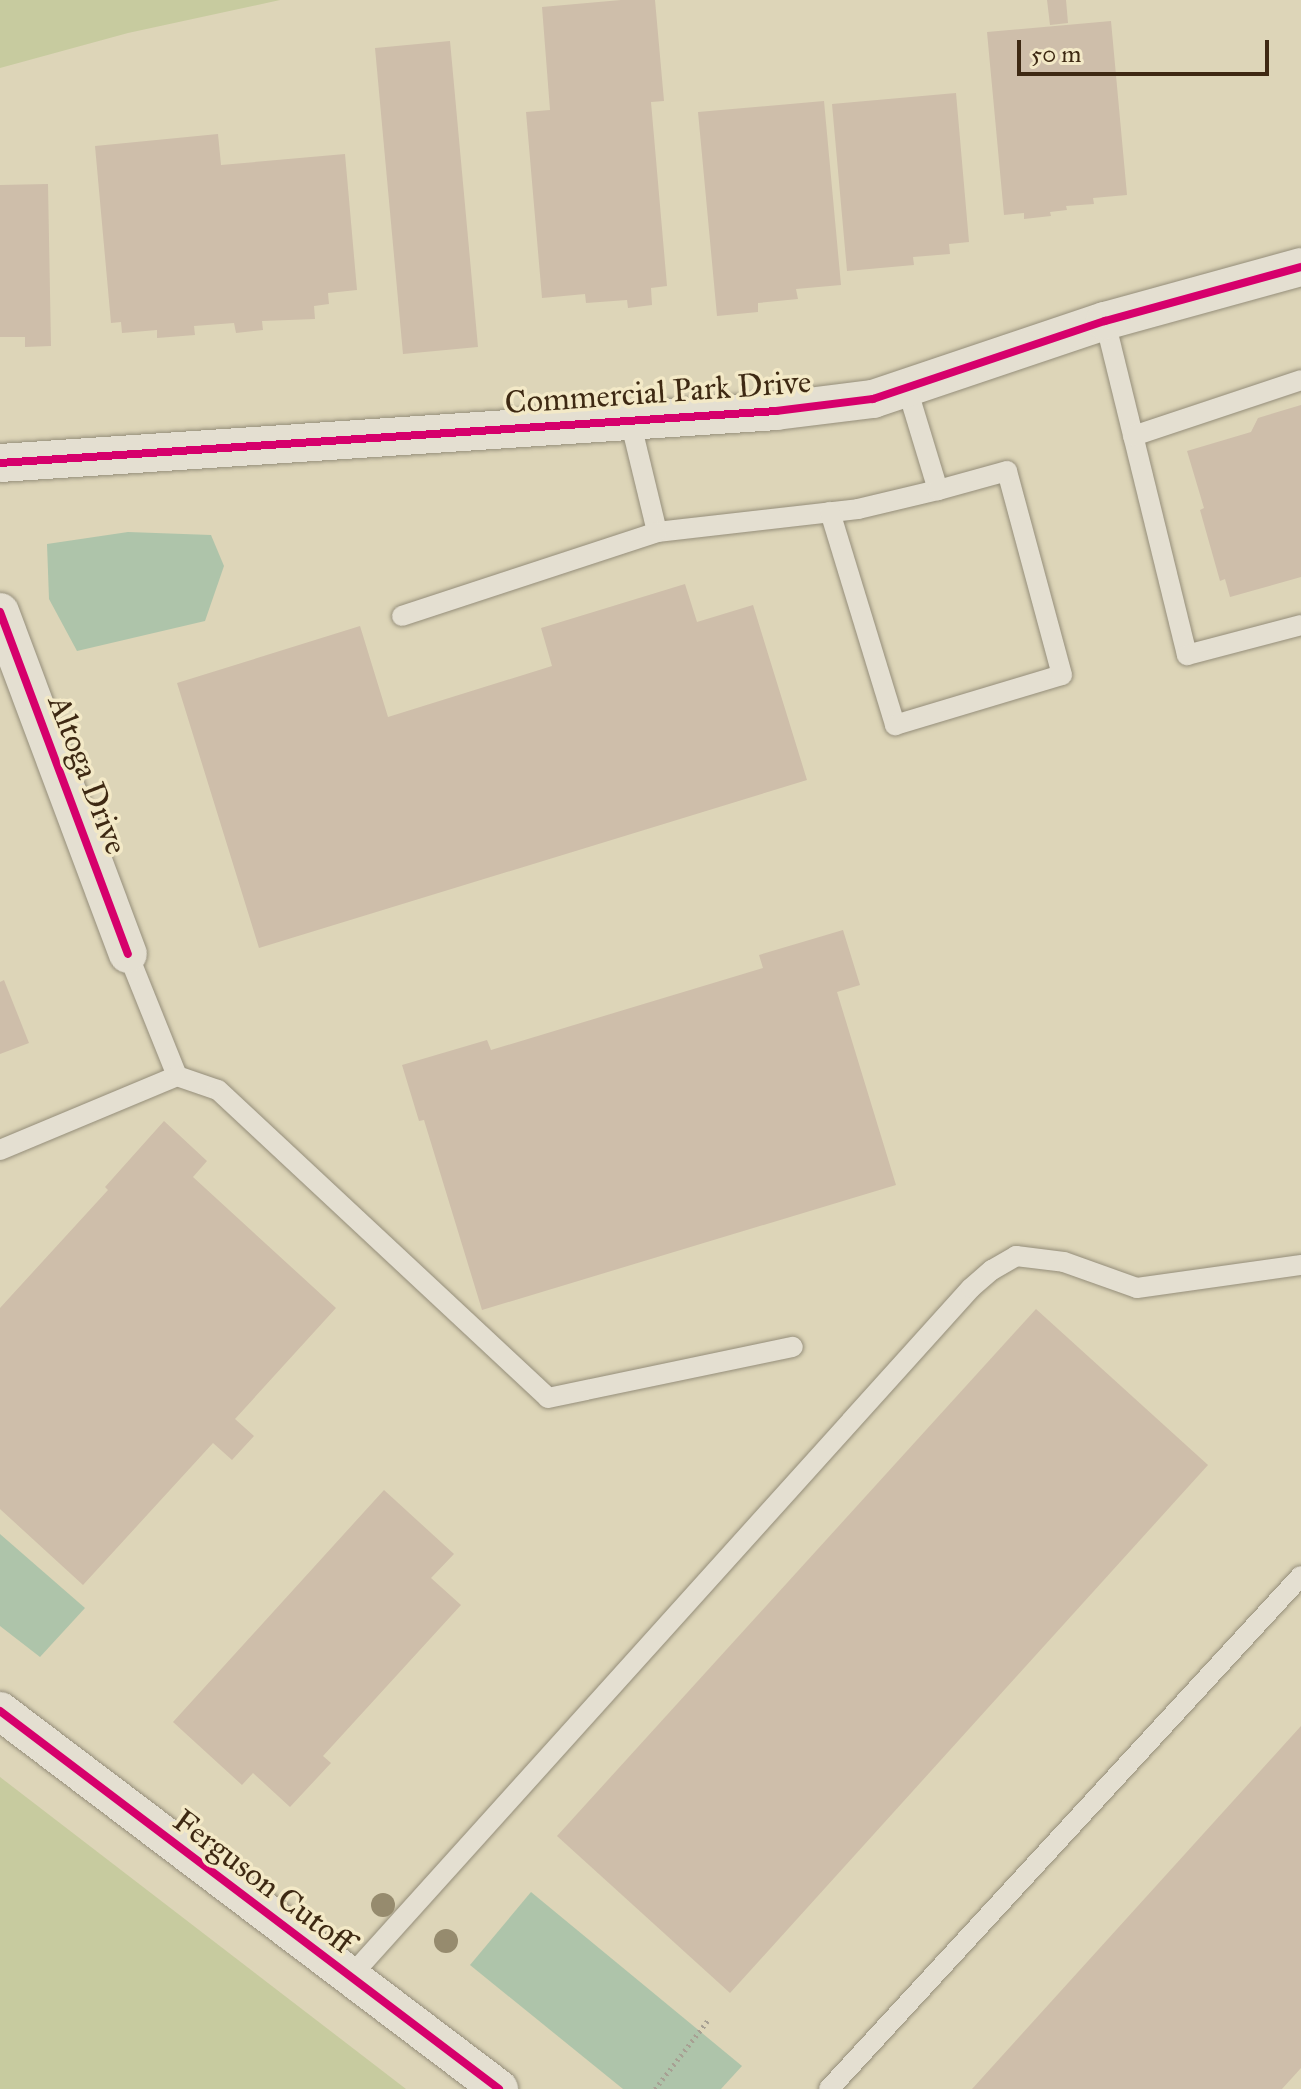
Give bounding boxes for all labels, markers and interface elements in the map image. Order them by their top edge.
scale bar [1021,24,1273,74]
text: 50 m [1031,39,1081,69]
street label: Commercial Park Drive [504,363,812,423]
street label: Altoga Drive [39,690,135,860]
street label: Ferguson Cutoff [165,1802,361,1962]

